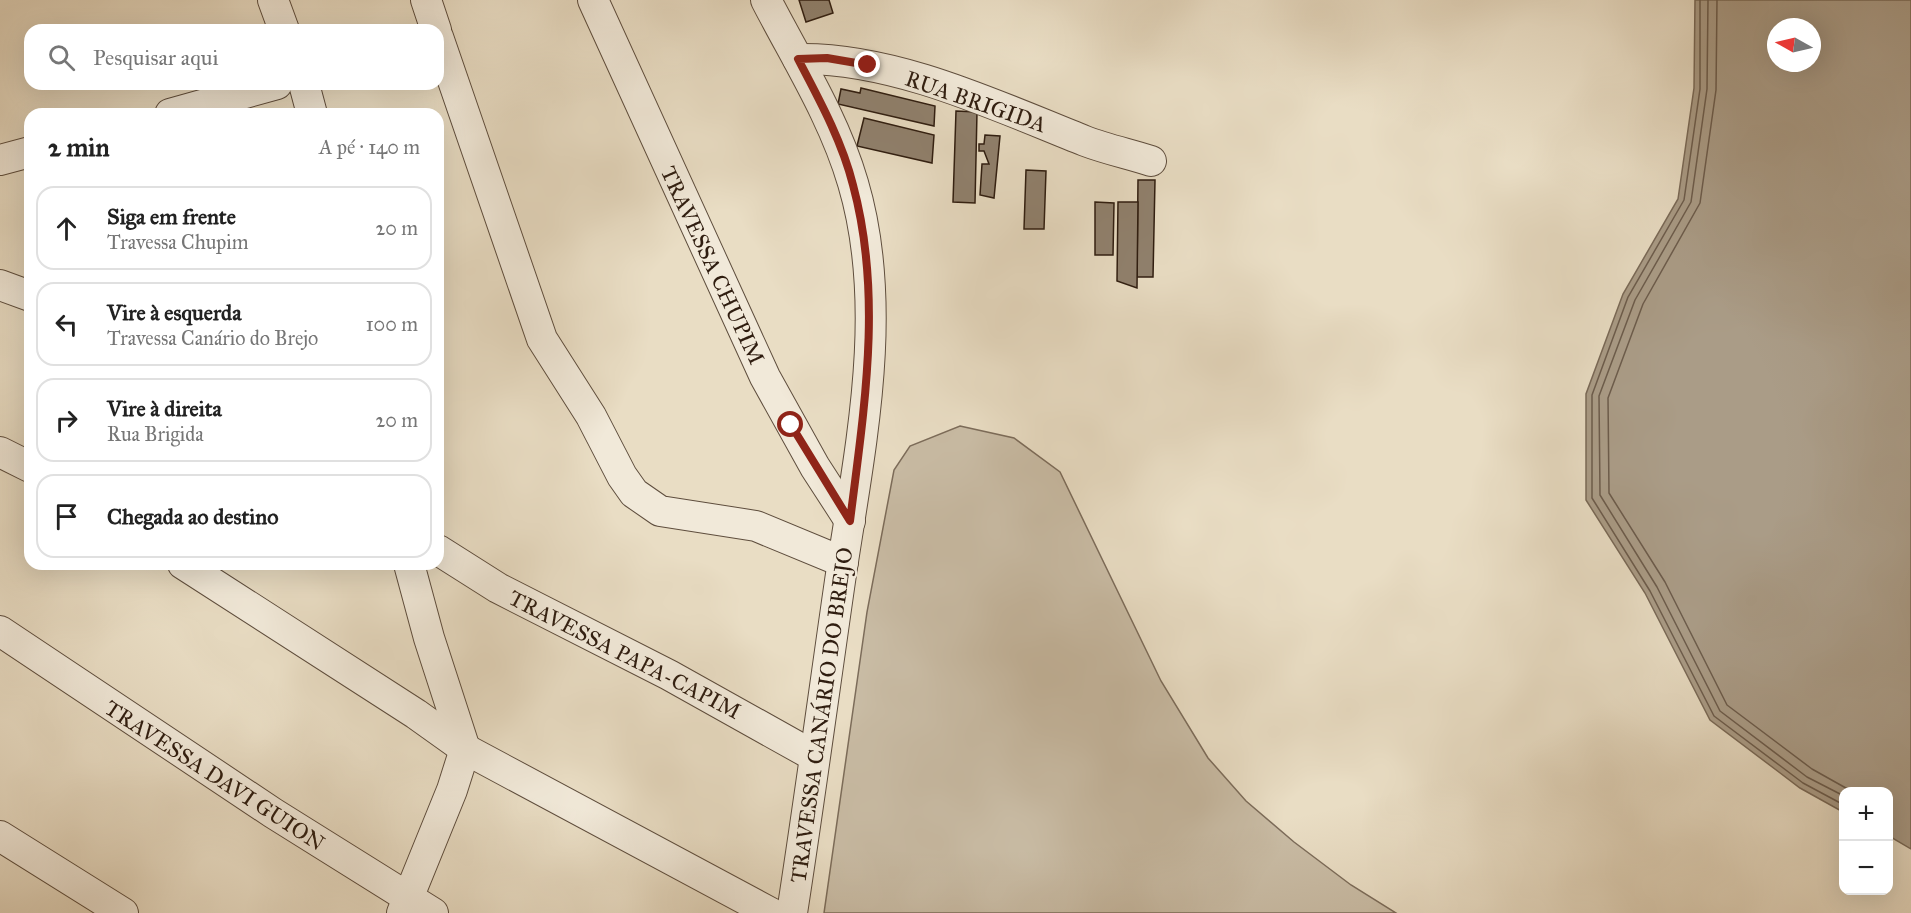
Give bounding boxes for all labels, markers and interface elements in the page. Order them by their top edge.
north arrow [1767,18,1821,72]
search box [24,24,444,90]
icon: search [45,41,78,74]
text: Pesquisar aqui [93,44,218,71]
route end [854,51,880,77]
street label: RUA BRIGIDA [902,65,1050,138]
text: 2 min [48,131,109,163]
text: A pé · 140 m [319,135,420,159]
street label: TRAVESSA CHUPIM [655,162,770,369]
text: Siga em frente [107,203,236,230]
icon: ahead [50,212,83,245]
text: 20 m [375,216,418,240]
text: Travessa Chupim [107,230,249,254]
text: Vire à esquerda [107,299,241,326]
icon: left [50,308,83,341]
text: 100 m [366,312,418,336]
text: Travessa Canário do Brejo [107,326,318,350]
text: Vire à direita [107,395,222,422]
icon: right [50,404,83,437]
text: 20 m [375,408,418,432]
route start [777,411,803,437]
text: Rua Brigida [107,422,204,446]
icon: arrive [50,500,83,533]
text: Chegada ao destino [107,503,278,530]
street label: TRAVESSA CANÁRIO DO BREJO [785,546,858,885]
street label: TRAVESSA PAPA-CAPIM [504,584,745,725]
street label: TRAVESSA DAVI GUION [100,694,330,857]
map controls [1839,787,1893,895]
button: + [1839,787,1893,841]
button: − [1839,841,1893,895]

